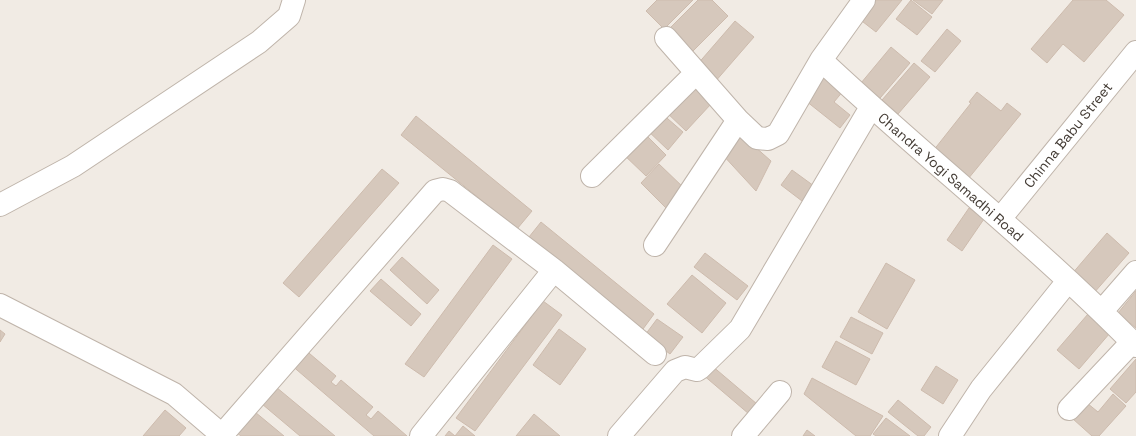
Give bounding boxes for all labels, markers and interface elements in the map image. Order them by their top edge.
street label: Chinna Babu Street [1020,78,1116,192]
street label: Chandra Yogi Samadhi Road [874,109,1028,245]

